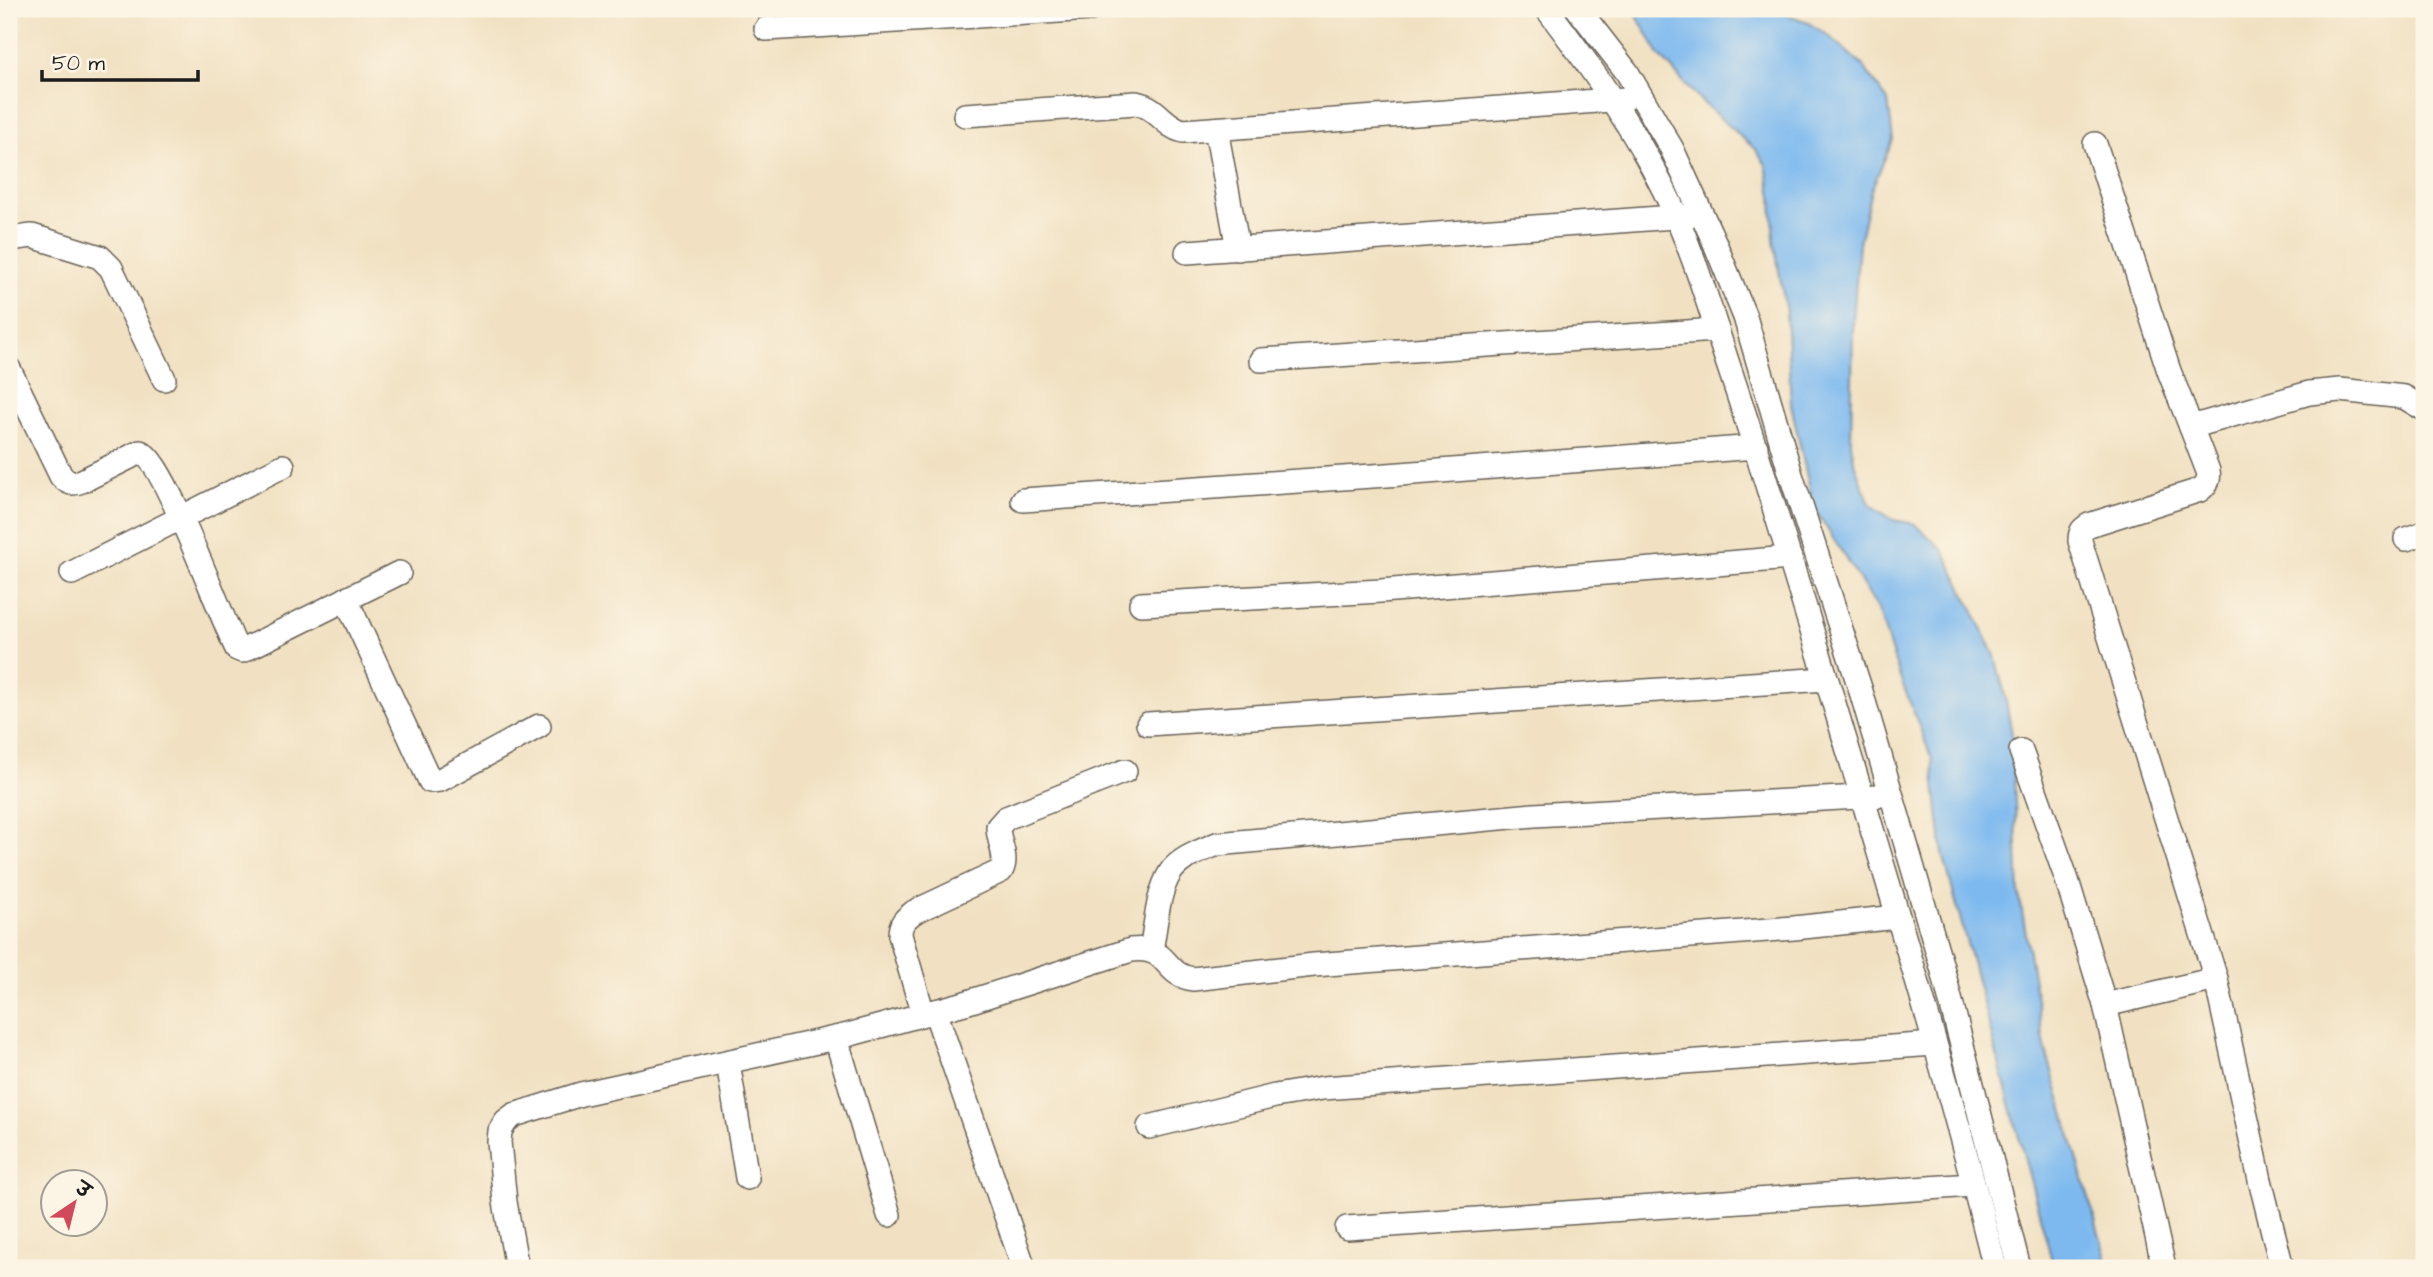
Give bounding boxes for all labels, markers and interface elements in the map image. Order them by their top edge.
scale bar [42,38,198,82]
text: 50 m [52,49,106,78]
north arrow [38,1168,108,1238]
text: उ [68,1174,98,1206]

